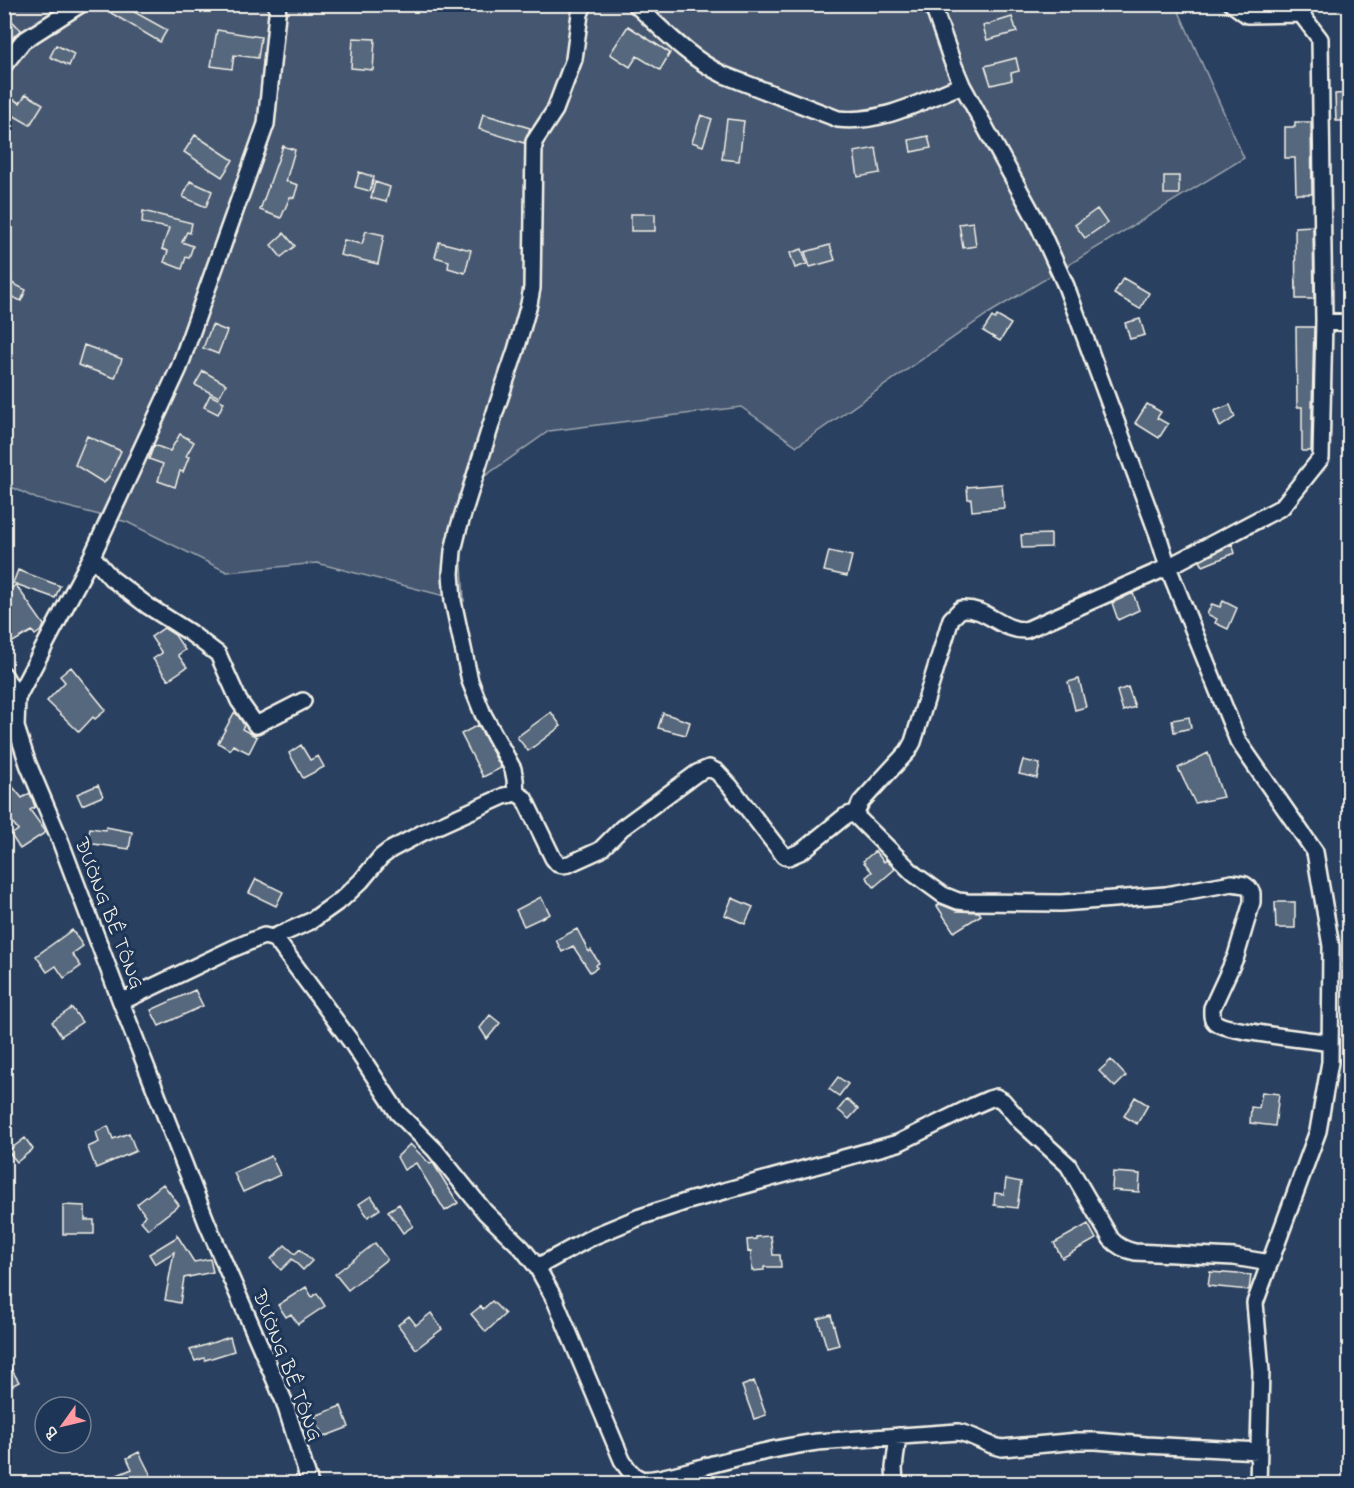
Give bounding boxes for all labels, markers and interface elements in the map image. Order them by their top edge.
street label: ĐƯỜNG BÊ TÔNG [65,833,151,994]
street label: ĐƯỜNG BÊ TÔNG [243,1285,329,1446]
north arrow [33,1395,93,1455]
text: B [39,1421,66,1444]

